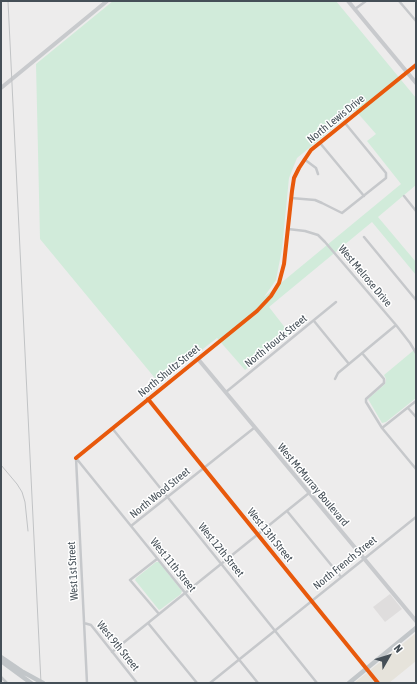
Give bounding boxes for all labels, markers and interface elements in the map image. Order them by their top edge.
street label: North Lewis Drive [305,92,367,146]
street label: West Melrose Drive [335,242,395,310]
street label: North Houck Street [242,312,310,370]
street label: North Shultz Street [135,342,203,400]
street label: West McMurray Boulevard [274,441,352,529]
street label: North Wood Street [127,465,193,521]
street label: West 13th Street [244,505,296,565]
street label: West 12th Street [195,520,247,580]
street label: North French Street [311,533,379,593]
street label: West 11th Street [147,535,199,595]
street label: West 1st Street [65,541,81,601]
street label: West 9th Street [94,618,142,674]
north arrow [369,636,409,676]
text: N [392,642,405,655]

